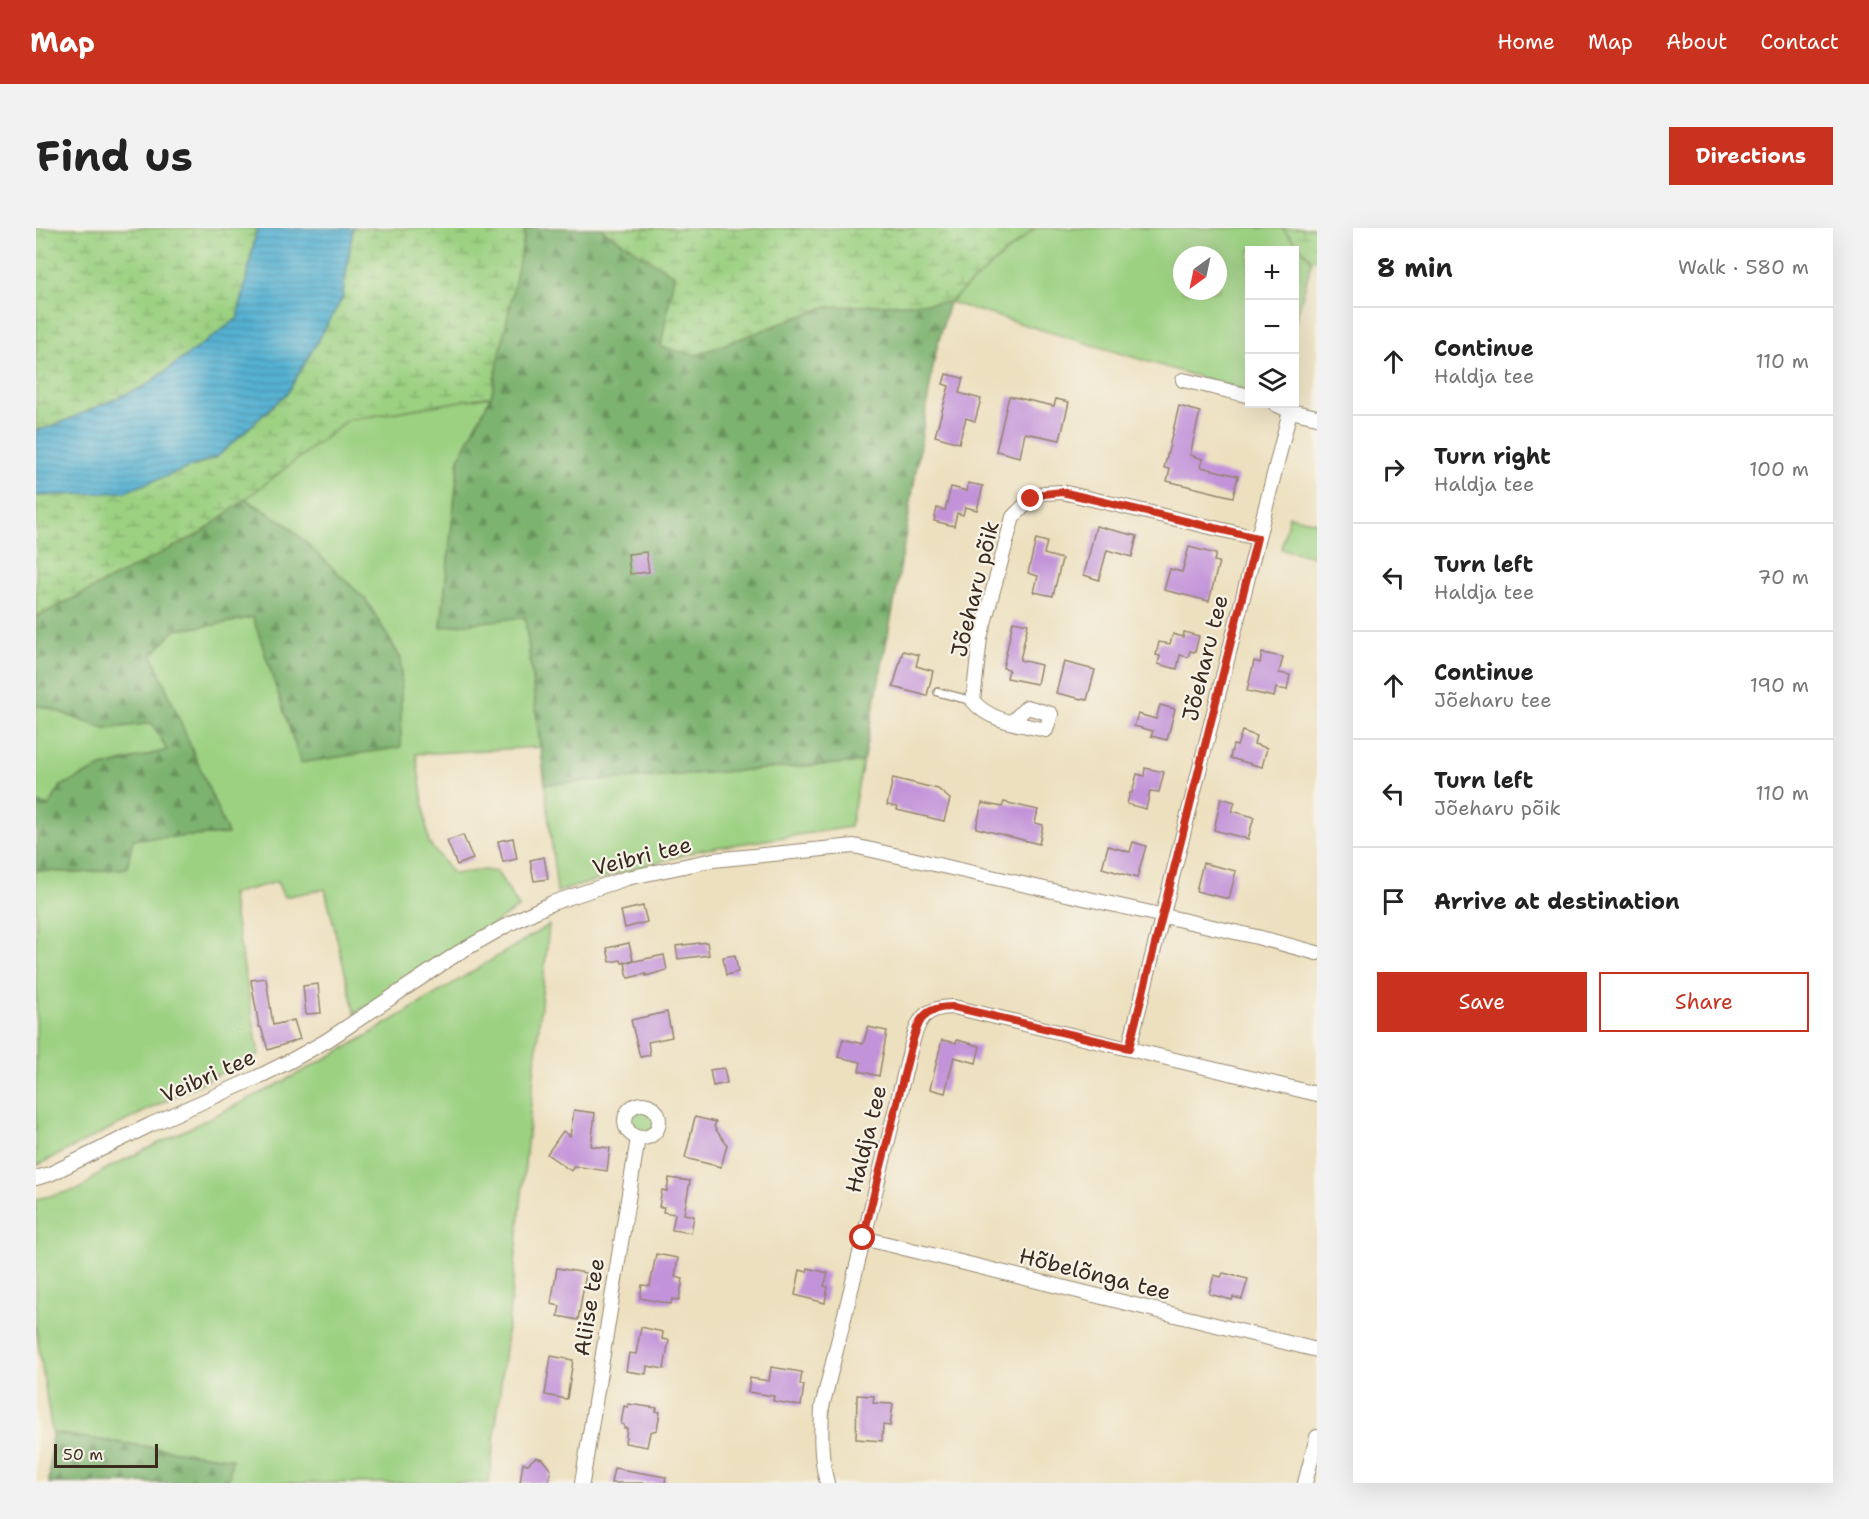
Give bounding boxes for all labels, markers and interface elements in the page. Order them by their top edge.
text: Map [30,23,95,61]
text: Home [1497,28,1555,56]
text: Map [1588,28,1633,56]
text: About [1666,28,1727,56]
text: Contact [1760,28,1839,56]
button: Directions [1669,127,1833,185]
text: Find us [36,128,193,184]
north arrow [1173,246,1227,300]
map controls [1245,246,1299,408]
button: + [1245,246,1299,300]
text: 8 min [1377,250,1453,285]
text: Walk · 580 m [1678,254,1809,280]
button: − [1245,300,1299,354]
text: Continue [1434,334,1534,363]
icon: ahead [1377,345,1410,378]
text: 110 m [1755,348,1809,374]
button: layers [1245,354,1299,408]
text: Haldja tee [1434,363,1534,389]
text: Turn right [1434,442,1551,471]
icon: right [1377,453,1410,486]
text: 100 m [1749,456,1809,482]
text: Haldja tee [1434,471,1534,497]
route end [1017,485,1043,511]
street label: Jõeharu põik [944,518,1006,660]
text: Turn left [1434,550,1533,579]
icon: left [1377,561,1410,594]
text: 70 m [1757,564,1809,590]
text: Haldja tee [1434,579,1534,605]
street label: Jõeharu tee [1175,592,1235,724]
text: Continue [1434,658,1534,687]
icon: ahead [1377,669,1410,702]
text: 190 m [1750,672,1809,698]
text: Jõeharu tee [1434,687,1551,713]
text: Turn left [1434,766,1533,795]
icon: left [1377,777,1410,810]
text: 110 m [1755,780,1809,806]
text: Jõeharu põik [1434,795,1561,821]
street label: Veibri tee [589,830,695,882]
icon: arrive [1377,885,1410,918]
text: Arrive at destination [1434,887,1680,916]
button: Save [1377,972,1587,1032]
button: Share [1599,972,1809,1032]
street label: Veibri tee [156,1042,260,1110]
street label: Haldja tee [839,1082,893,1196]
route start [849,1224,875,1250]
street label: Hõbelõnga tee [1016,1241,1174,1307]
street label: Aliise tee [567,1256,611,1358]
scale bar [54,1441,158,1468]
text: 50 m [63,1444,103,1465]

